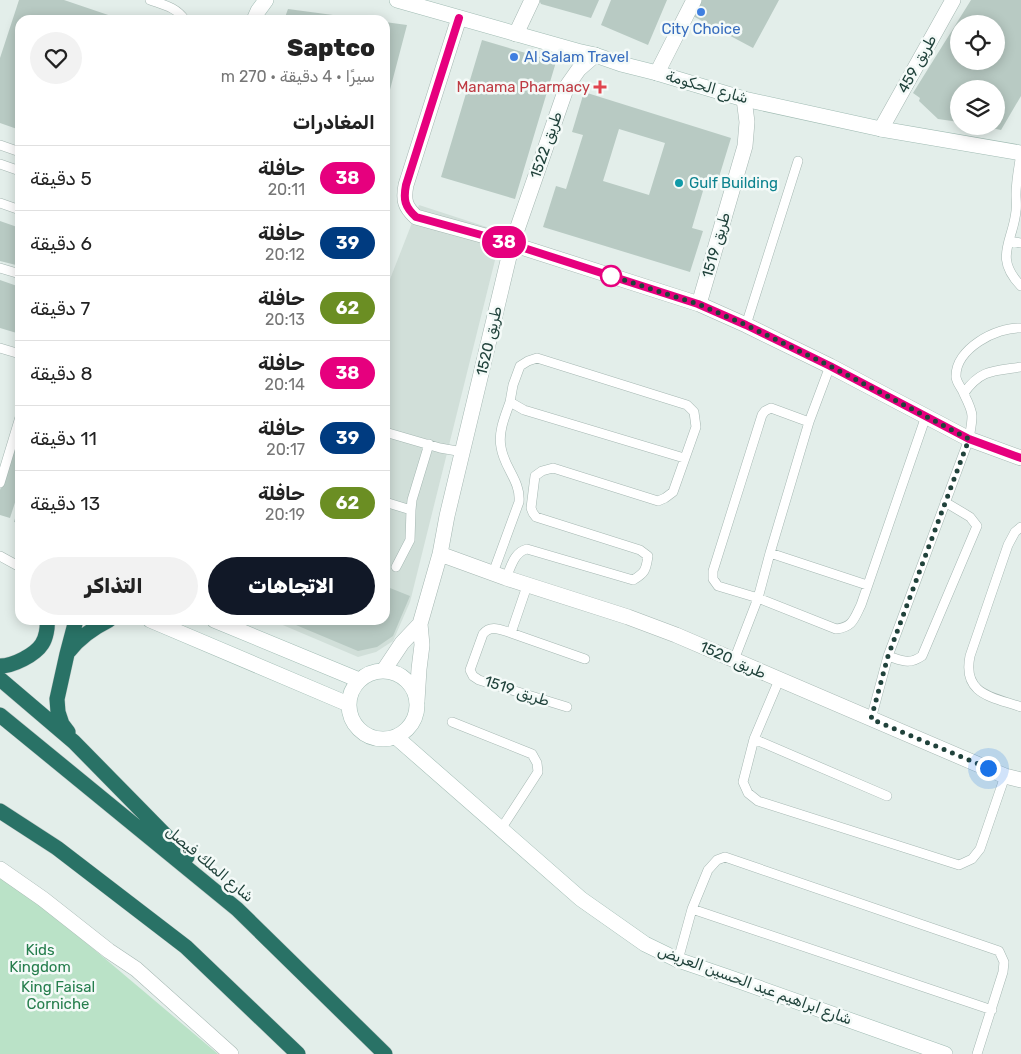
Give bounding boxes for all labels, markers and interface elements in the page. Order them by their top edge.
marker: City Choice [695,6,707,18]
map controls [950,15,1005,135]
button: locate [950,15,1005,70]
place label: City Choice [661,20,741,38]
button: heart [30,32,82,84]
street label: طريق 459 [894,32,940,96]
text: Saptco [287,34,375,62]
place label: Al Salam Travel [524,48,629,66]
marker: Al Salam Travel [508,51,520,63]
text: سيرًا · 4 دقيقة · 270 m [221,67,375,86]
street label: شارع الحكومة [663,67,750,109]
place label: Manama Pharmacy [456,78,590,96]
button: layers [950,80,1005,135]
marker: Manama Pharmacy [594,81,606,93]
street label: طريق 1522 [526,109,566,181]
text: المغادرات [293,111,375,134]
text: حافلة [258,157,305,180]
text: 5 دقيقة [30,167,92,190]
text: 38 [335,167,360,189]
place label: Gulf Building [689,174,778,192]
marker: Gulf Building [673,177,685,189]
text: 20:11 [268,180,305,199]
street label: طريق 1519 [698,210,734,280]
text: حافلة [258,222,305,245]
line badge: 38 [482,226,526,258]
text: 38 [492,231,516,253]
text: 6 دقيقة [30,232,92,255]
text: 39 [336,232,359,254]
text: 20:12 [265,245,305,264]
unlabelled marker [600,265,622,287]
text: حافلة [258,287,305,310]
text: 7 دقيقة [30,297,90,320]
text: 62 [336,297,359,319]
street label: طريق 1520 [472,305,506,377]
text: 20:13 [265,310,305,329]
text: حافلة [258,352,305,375]
text: 8 دقيقة [30,362,93,385]
text: 38 [335,362,360,384]
text: 20:14 [265,375,305,394]
text: حافلة [258,417,305,440]
text: 11 دقيقة [30,427,97,450]
text: 39 [336,427,359,449]
text: 20:17 [266,440,305,459]
text: حافلة [258,482,305,505]
text: 13 دقيقة [30,492,100,515]
text: 62 [336,492,359,514]
text: 20:19 [265,505,305,524]
button: التذاكر [30,557,198,615]
button: الاتجاهات [208,557,375,615]
street label: طريق 1520 [697,637,769,683]
street label: طريق 1519 [482,672,552,710]
your location [976,756,1001,781]
street label: شارع الملك فيصل [161,822,258,907]
park label: Kids Kingdom [9,941,71,976]
street label: شارع ابراهيم عبد الحسين العريض [655,941,855,1030]
park label: King Faisal Corniche [21,978,95,1013]

